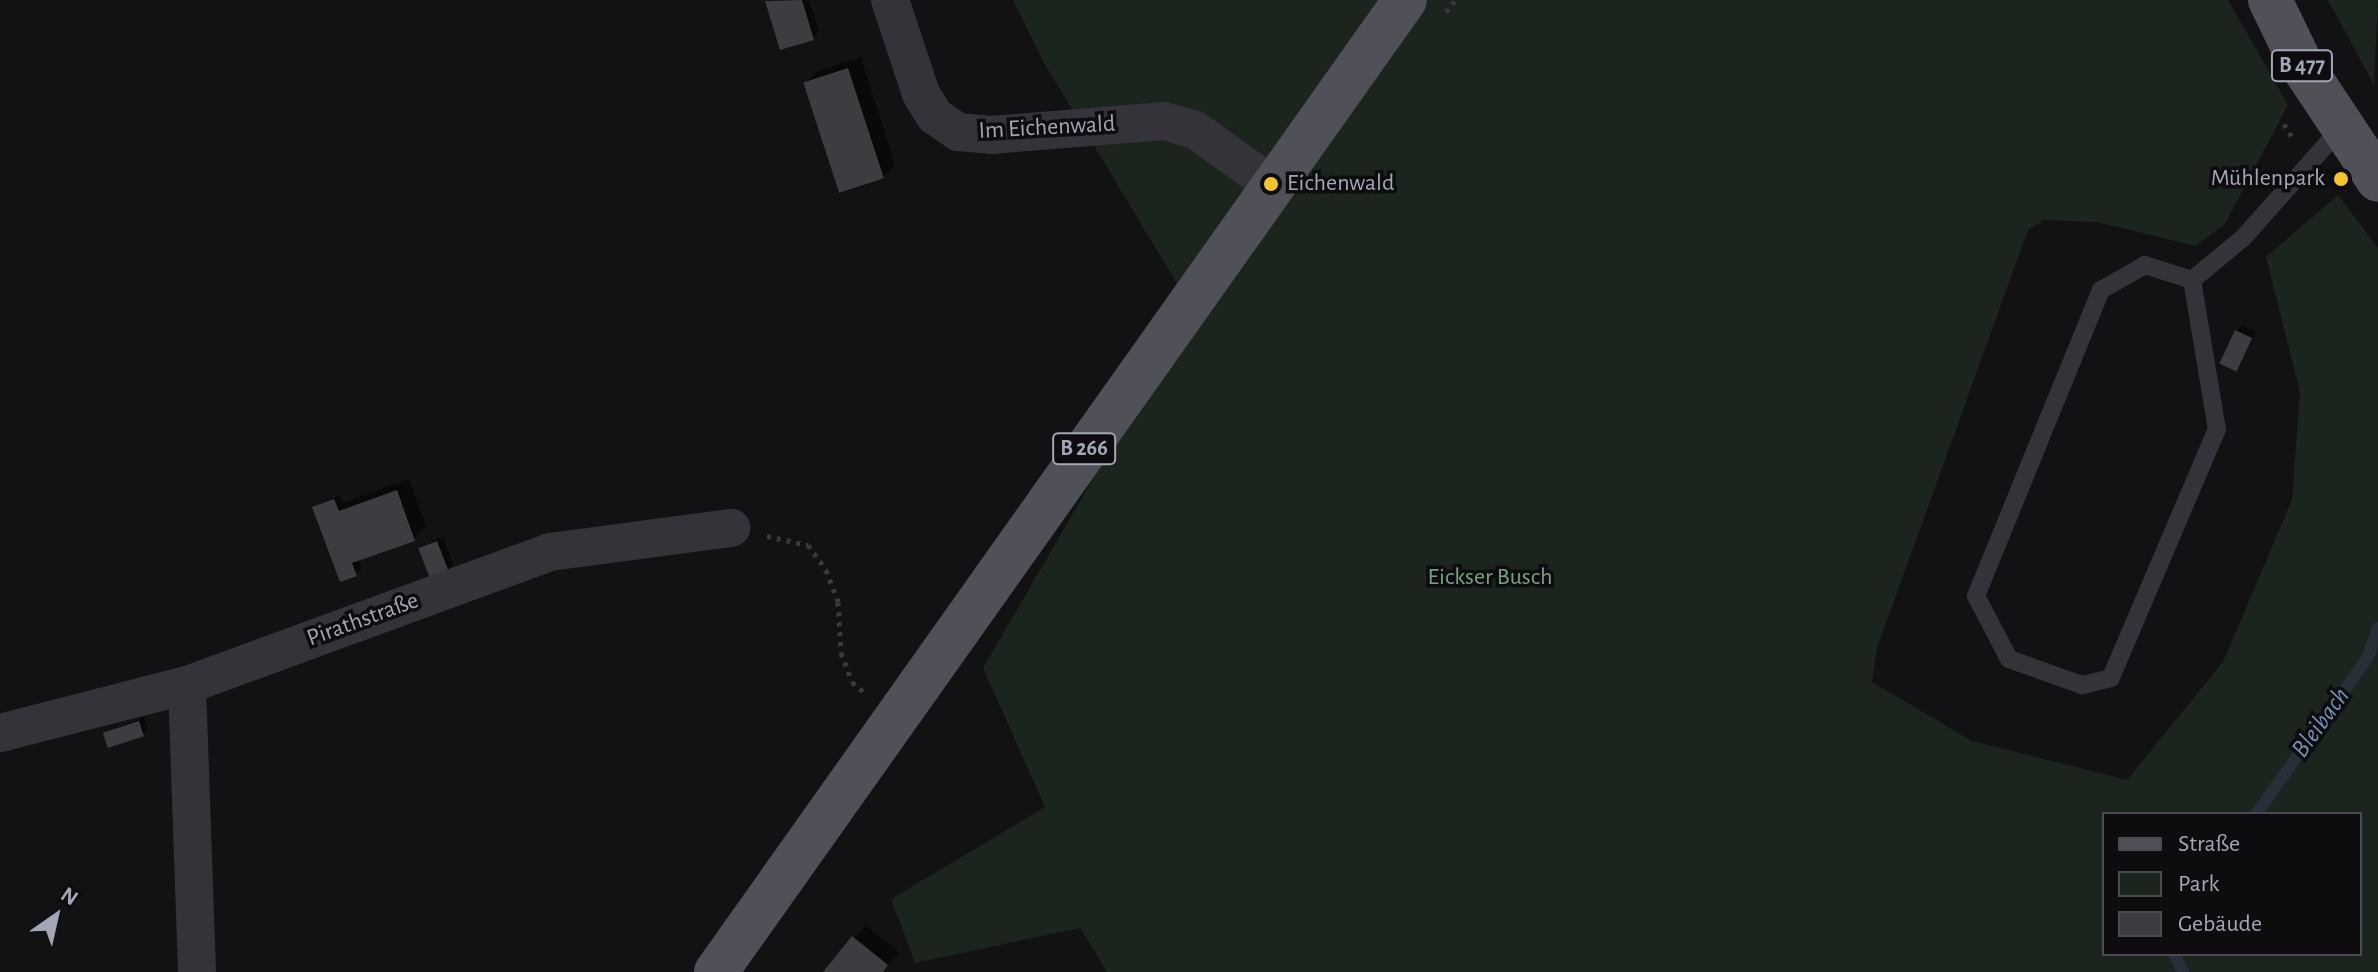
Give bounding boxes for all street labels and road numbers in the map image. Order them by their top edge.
road number: B 477 [2270,48,2334,84]
street label: Im Eichenwald [978,110,1116,146]
road number: B 266 [1052,431,1116,467]
street label: Pirathstraße [303,587,423,653]

